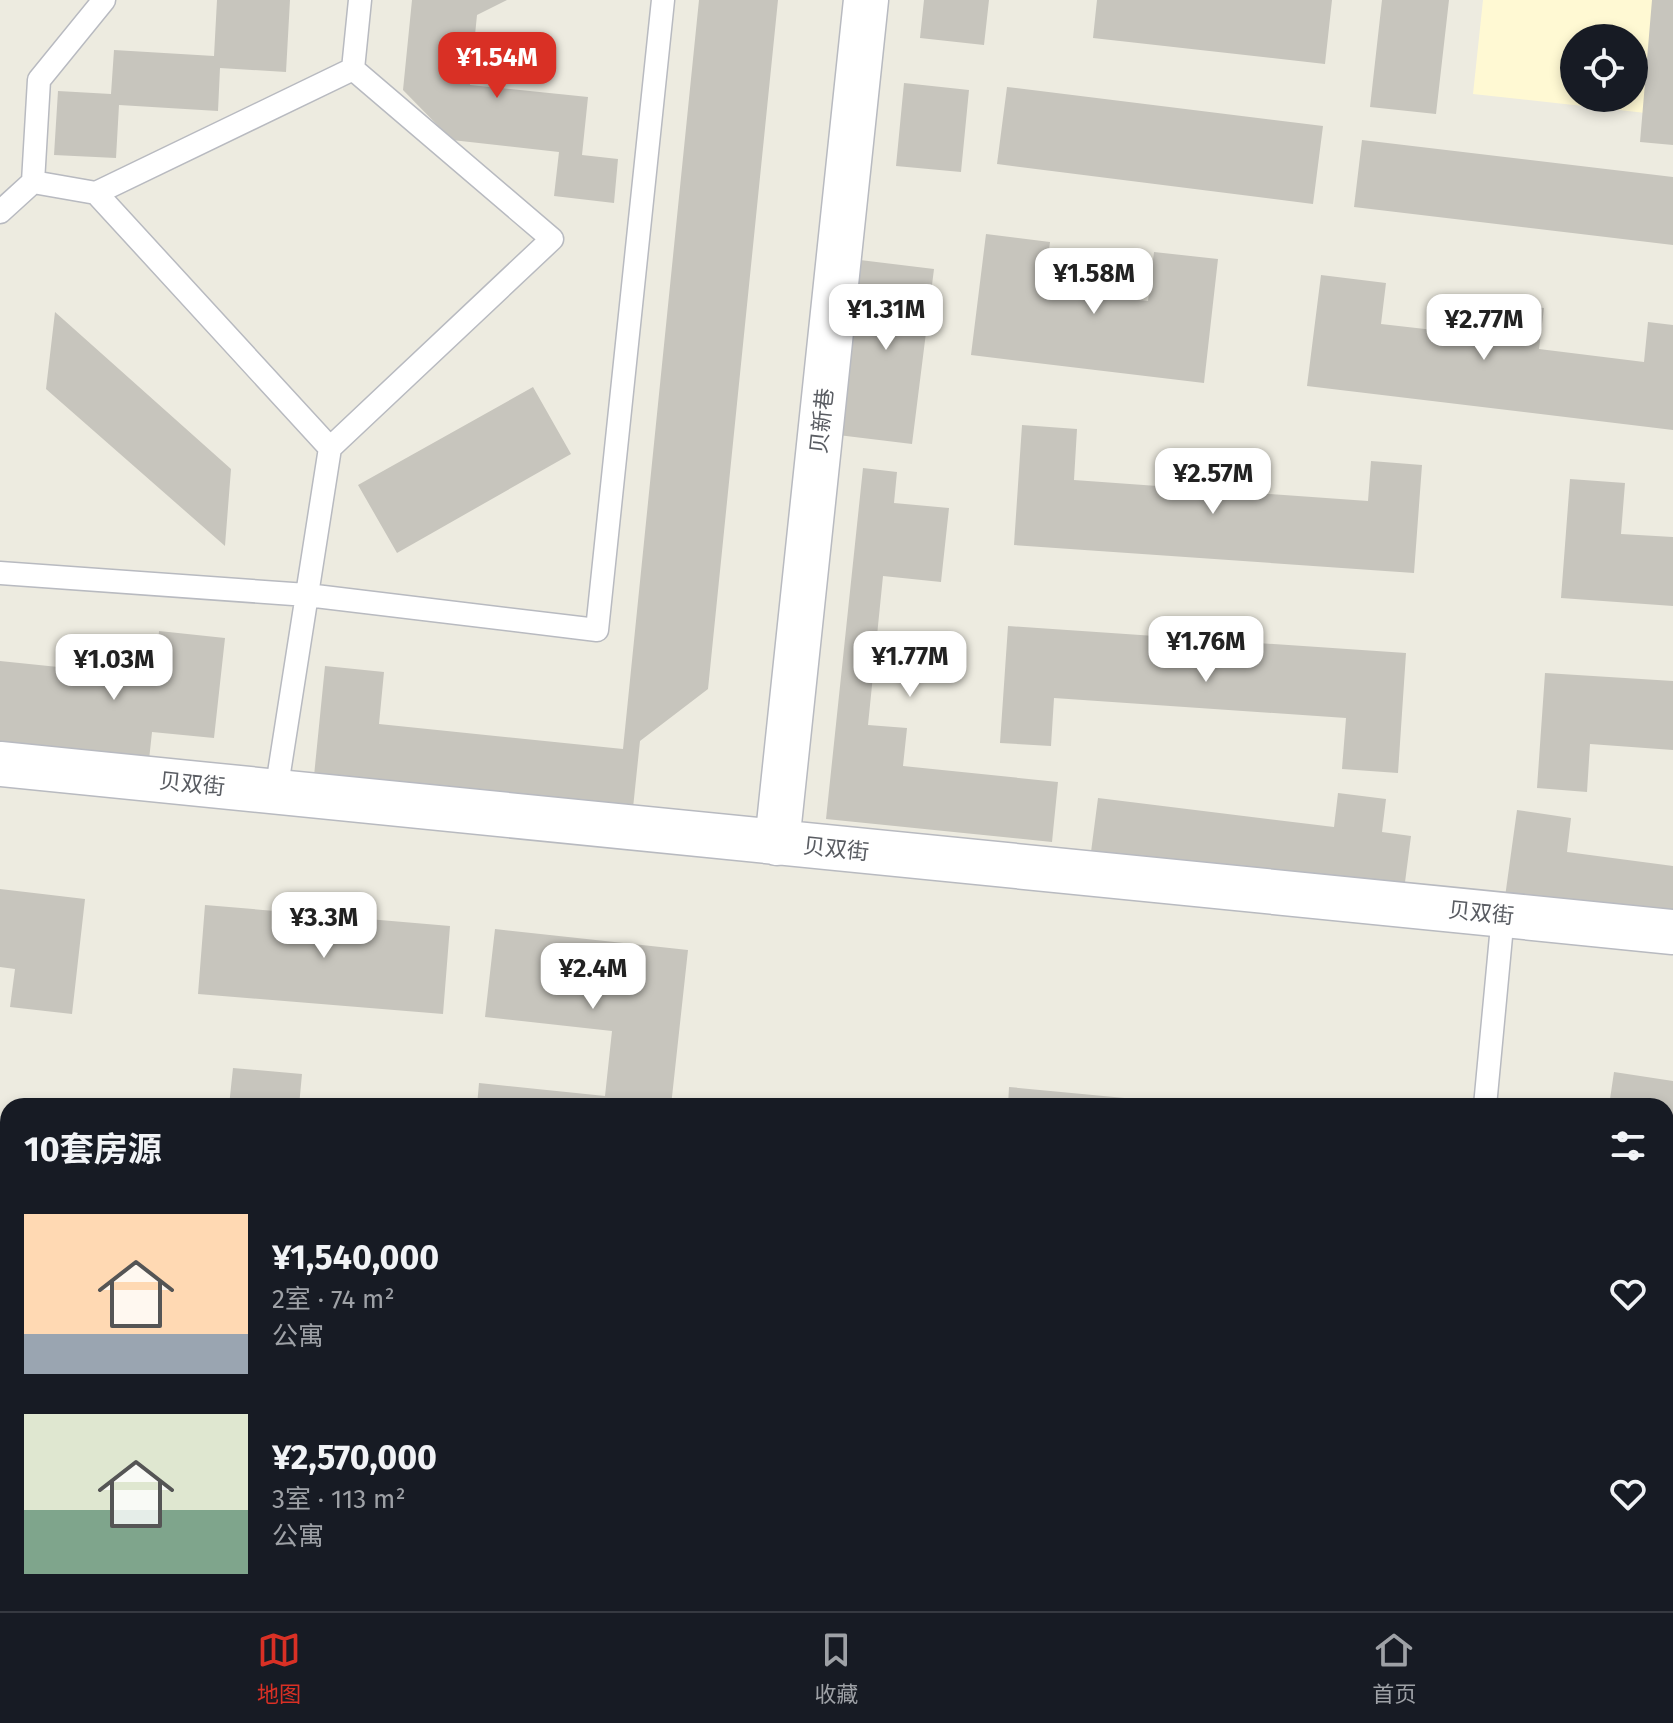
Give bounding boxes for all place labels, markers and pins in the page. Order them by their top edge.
pin: ¥1.54M [432,32,562,100]
pin: ¥1.58M [1029,248,1159,316]
pin: ¥1.31M [821,284,951,352]
pin: ¥2.77M [1419,294,1549,362]
pin: ¥2.57M [1148,448,1278,516]
pin: ¥1.76M [1141,616,1271,684]
pin: ¥1.77M [845,631,975,699]
pin: ¥1.03M [49,634,179,702]
pin: ¥3.3M [268,892,380,960]
pin: ¥2.4M [537,943,649,1011]

